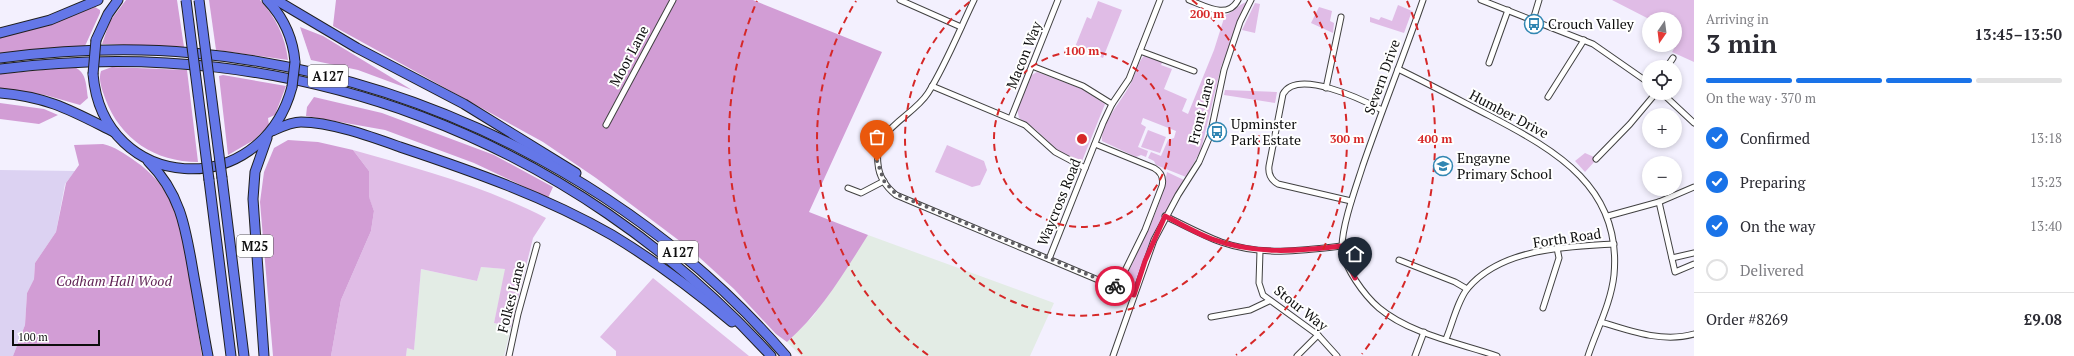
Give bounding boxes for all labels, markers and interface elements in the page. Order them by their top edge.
text: 200 m [1190,6,1224,21]
text: Arriving in [1706,10,1769,28]
north arrow [1642,12,1682,52]
map controls [1642,12,1682,196]
bus stop icon: Crouch Valley [1523,13,1545,35]
place label: Crouch Valley [1548,14,1635,33]
street label: Macon Way [1001,17,1046,91]
street label: Moor Lane [605,22,653,90]
text: 13:45–13:50 [1975,24,2062,44]
text: 3 min [1706,26,1777,60]
street label: Severn Drive [1359,37,1404,117]
text: 100 m [1065,43,1099,58]
button: locate [1642,60,1682,100]
road number: A127 [308,65,348,87]
street label: Front Lane [1183,76,1218,146]
street label: Humber Drive [1466,85,1552,142]
text: On the way · 370 m [1706,89,1816,107]
button: + [1642,108,1682,148]
place label: Upminster Park Estate [1231,114,1301,149]
pin [860,120,894,161]
bus stop icon: Upminster Park Estate [1206,121,1228,143]
icon: bag [866,126,888,148]
icon: check [1706,127,1728,149]
text: Confirmed [1740,128,1810,148]
text: 13:18 [2030,129,2062,147]
text: 300 m [1330,131,1364,146]
text: 400 m [1418,131,1452,146]
centre of rings [1075,132,1089,146]
place label: Engayne Primary School [1457,148,1552,183]
street label: Waycross Road [1032,155,1085,248]
school or university icon: Engayne Primary School [1432,155,1454,177]
button: − [1642,156,1682,196]
icon: check [1706,171,1728,193]
text: Preparing [1740,172,1805,192]
text: 13:23 [2030,173,2062,191]
icon: check [1706,215,1728,237]
text: On the way [1740,216,1815,236]
text: 13:40 [2030,217,2062,235]
street label: Forth Road [1532,223,1603,252]
road number: M25 [237,235,273,257]
pin [1338,237,1372,278]
road number: A127 [658,241,698,263]
icon: home [1344,243,1366,265]
street label: Folkes Lane [492,259,529,335]
text: Delivered [1740,260,1804,280]
courier [1095,266,1135,306]
park label: Codham Hall Wood [56,271,172,290]
icon: bike [1104,275,1126,297]
street label: Stour Way [1270,281,1333,335]
text: Order #8269 [1706,309,1788,329]
text: £9.08 [2024,309,2062,329]
scale bar [12,328,100,347]
text: 100 m [18,330,48,344]

